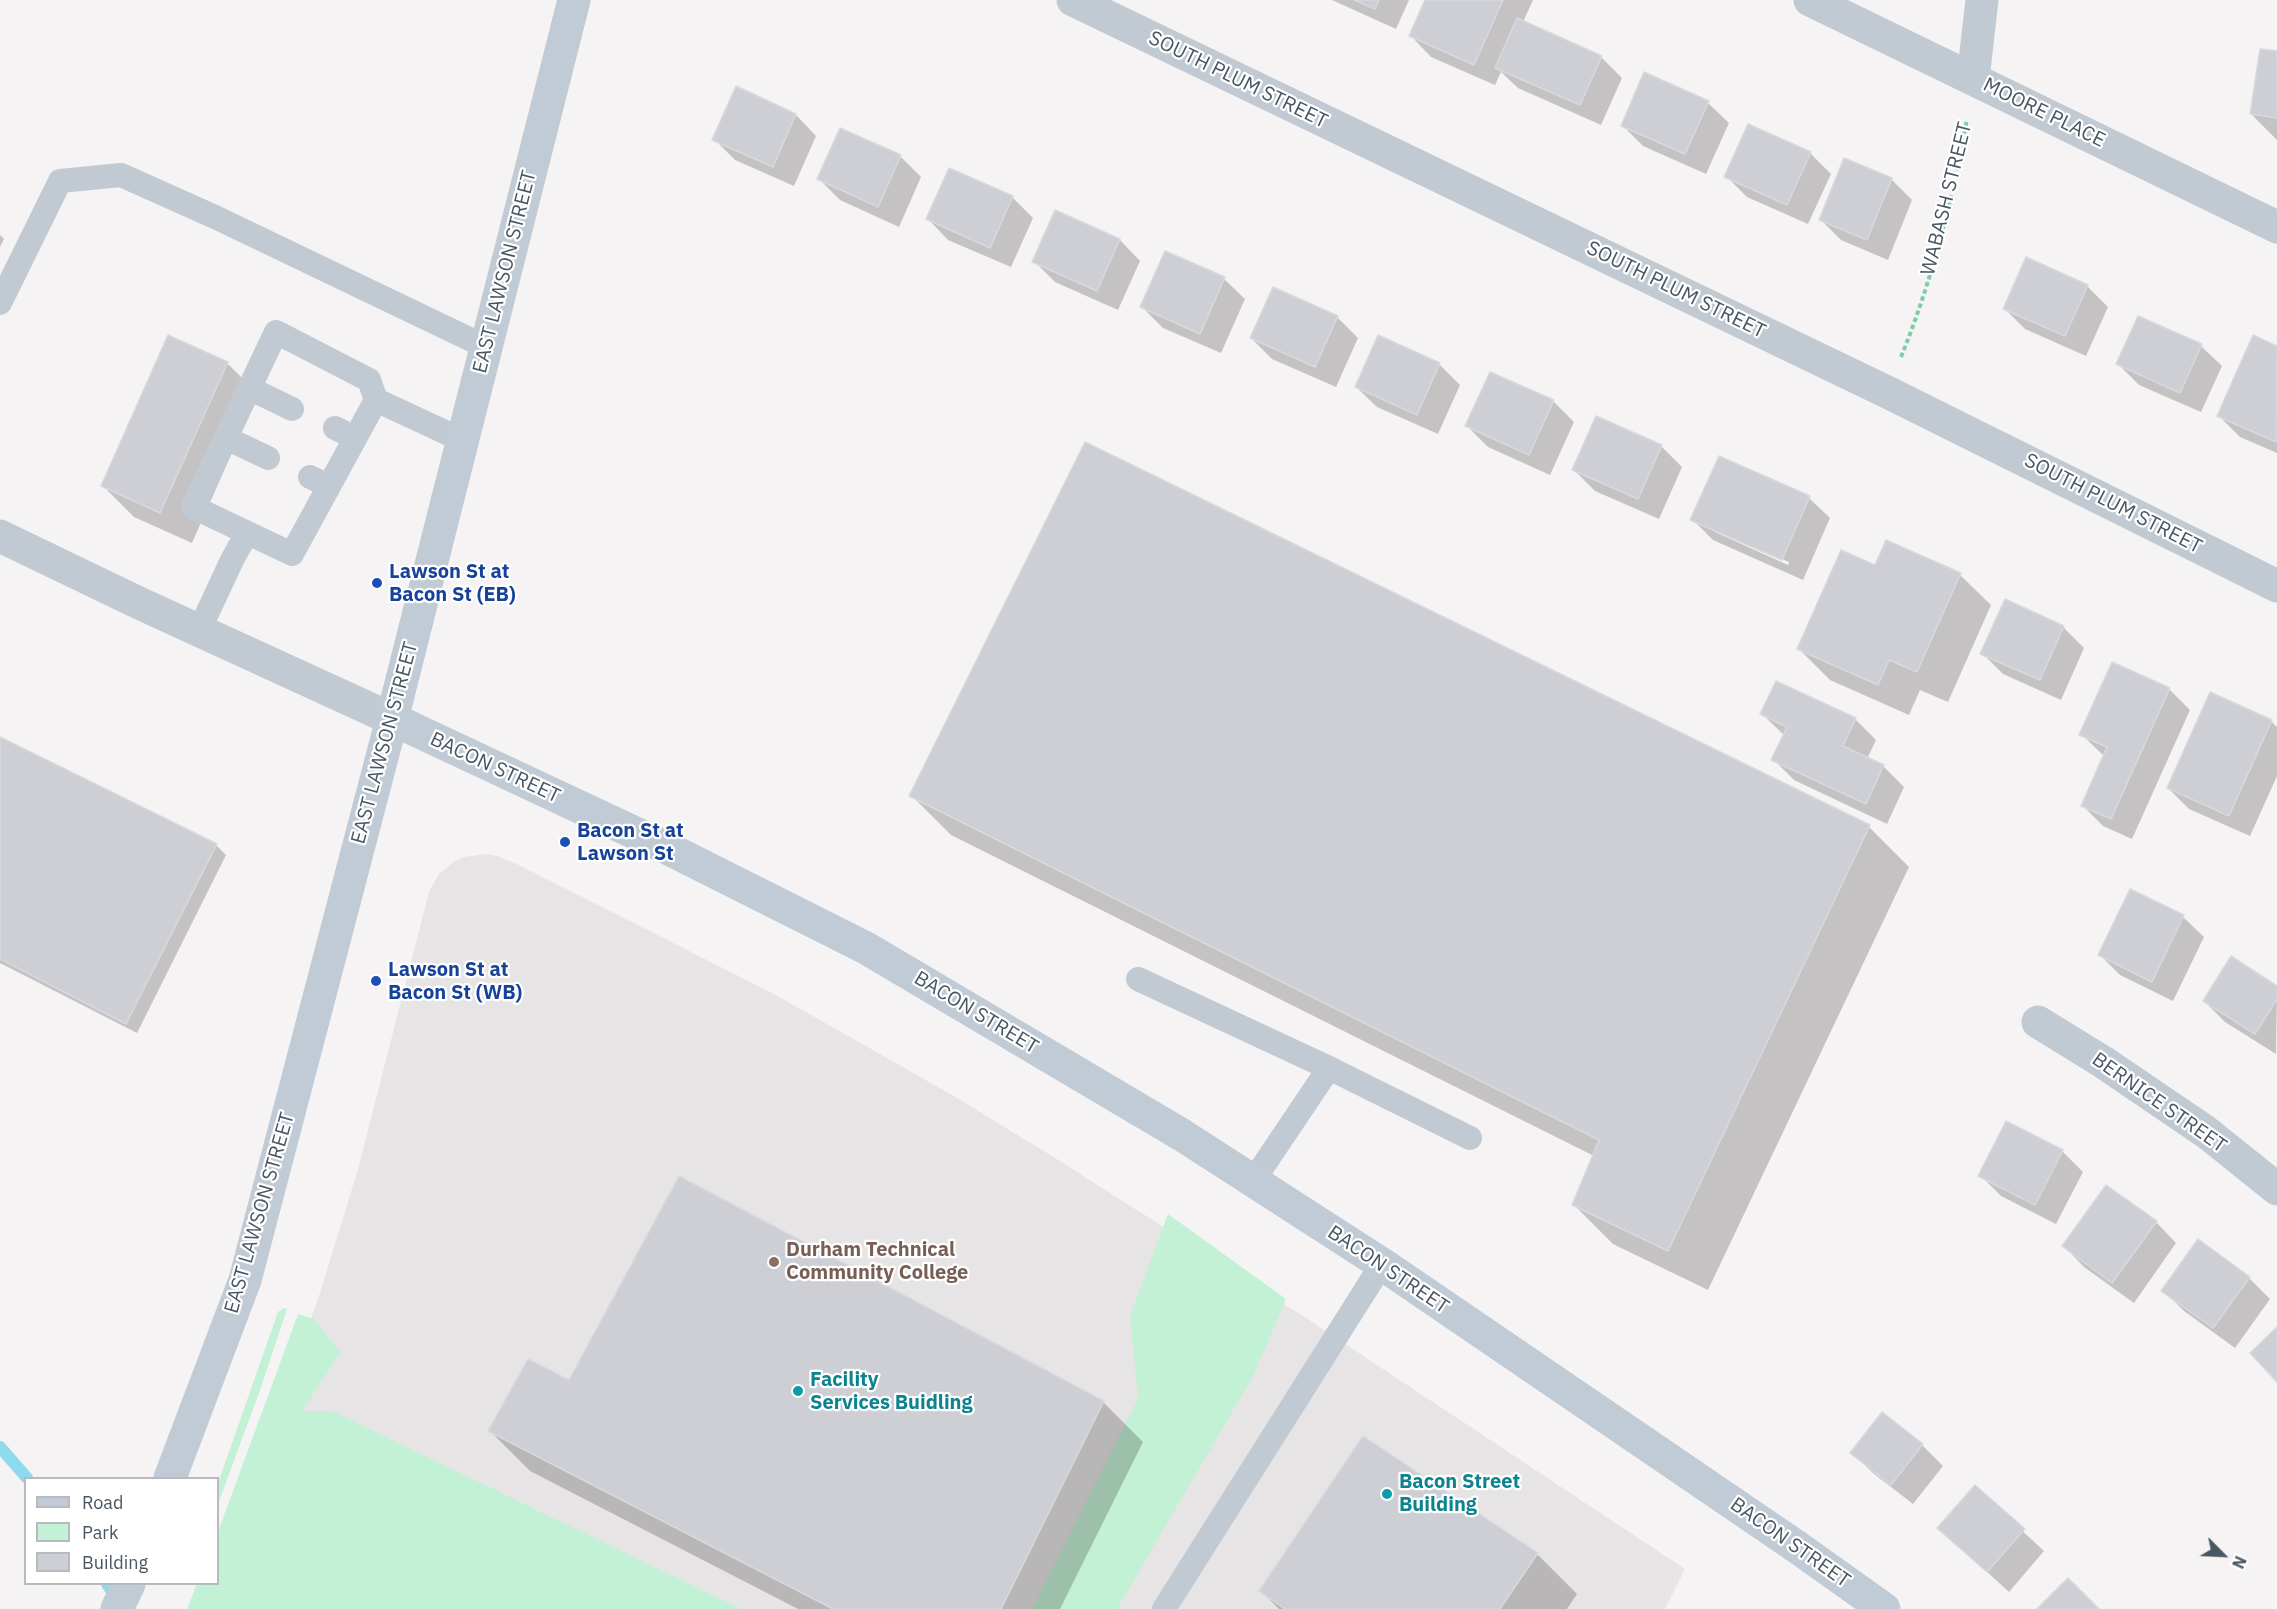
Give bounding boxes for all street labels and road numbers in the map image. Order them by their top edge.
street label: SOUTH PLUM STREET [1145,26,1331,134]
street label: MOORE PLACE [1979,73,2109,153]
street label: WABASH STREET [1916,120,1978,278]
street label: EAST LAWSON STREET [468,168,542,376]
street label: SOUTH PLUM STREET [1583,236,1769,344]
street label: SOUTH PLUM STREET [2020,449,2206,559]
street label: EAST LAWSON STREET [346,639,424,847]
street label: BACON STREET [426,727,564,809]
street label: BACON STREET [909,966,1043,1060]
street label: BERNICE STREET [2087,1048,2231,1158]
street label: EAST LAWSON STREET [220,1110,300,1316]
street label: BACON STREET [1323,1221,1453,1319]
street label: BACON STREET [1725,1493,1855,1593]

